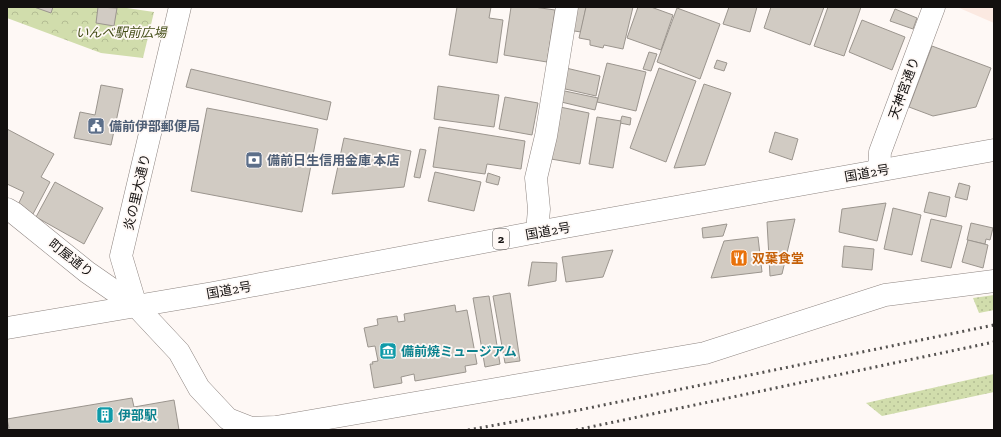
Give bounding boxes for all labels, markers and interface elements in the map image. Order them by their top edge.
park label: いんべ駅前広場 [75,25,168,40]
street label: 天神宮通り [886,55,922,121]
public building icon: 備前伊部郵便局 [86,116,106,136]
place label: 備前伊部郵便局 [109,119,200,134]
bank icon: 備前日生信用金庫 本店 [244,150,264,170]
street label: 炎の里大通り [121,152,153,232]
place label: 備前日生信用金庫 本店 [267,153,399,168]
street label: 国道2号 [843,162,891,184]
street label: 国道2号 [524,220,572,242]
road number: 2 [493,229,509,249]
street label: 町屋通り [46,236,96,280]
restaurant icon: 双葉食堂 [729,248,749,268]
place label: 双葉食堂 [752,251,804,266]
street label: 国道2号 [205,279,253,301]
museum icon: 備前焼ミュージアム [378,341,398,361]
place label: 備前焼ミュージアム [401,344,517,359]
building icon: 伊部駅 [95,405,115,425]
place label: 伊部駅 [118,408,157,423]

